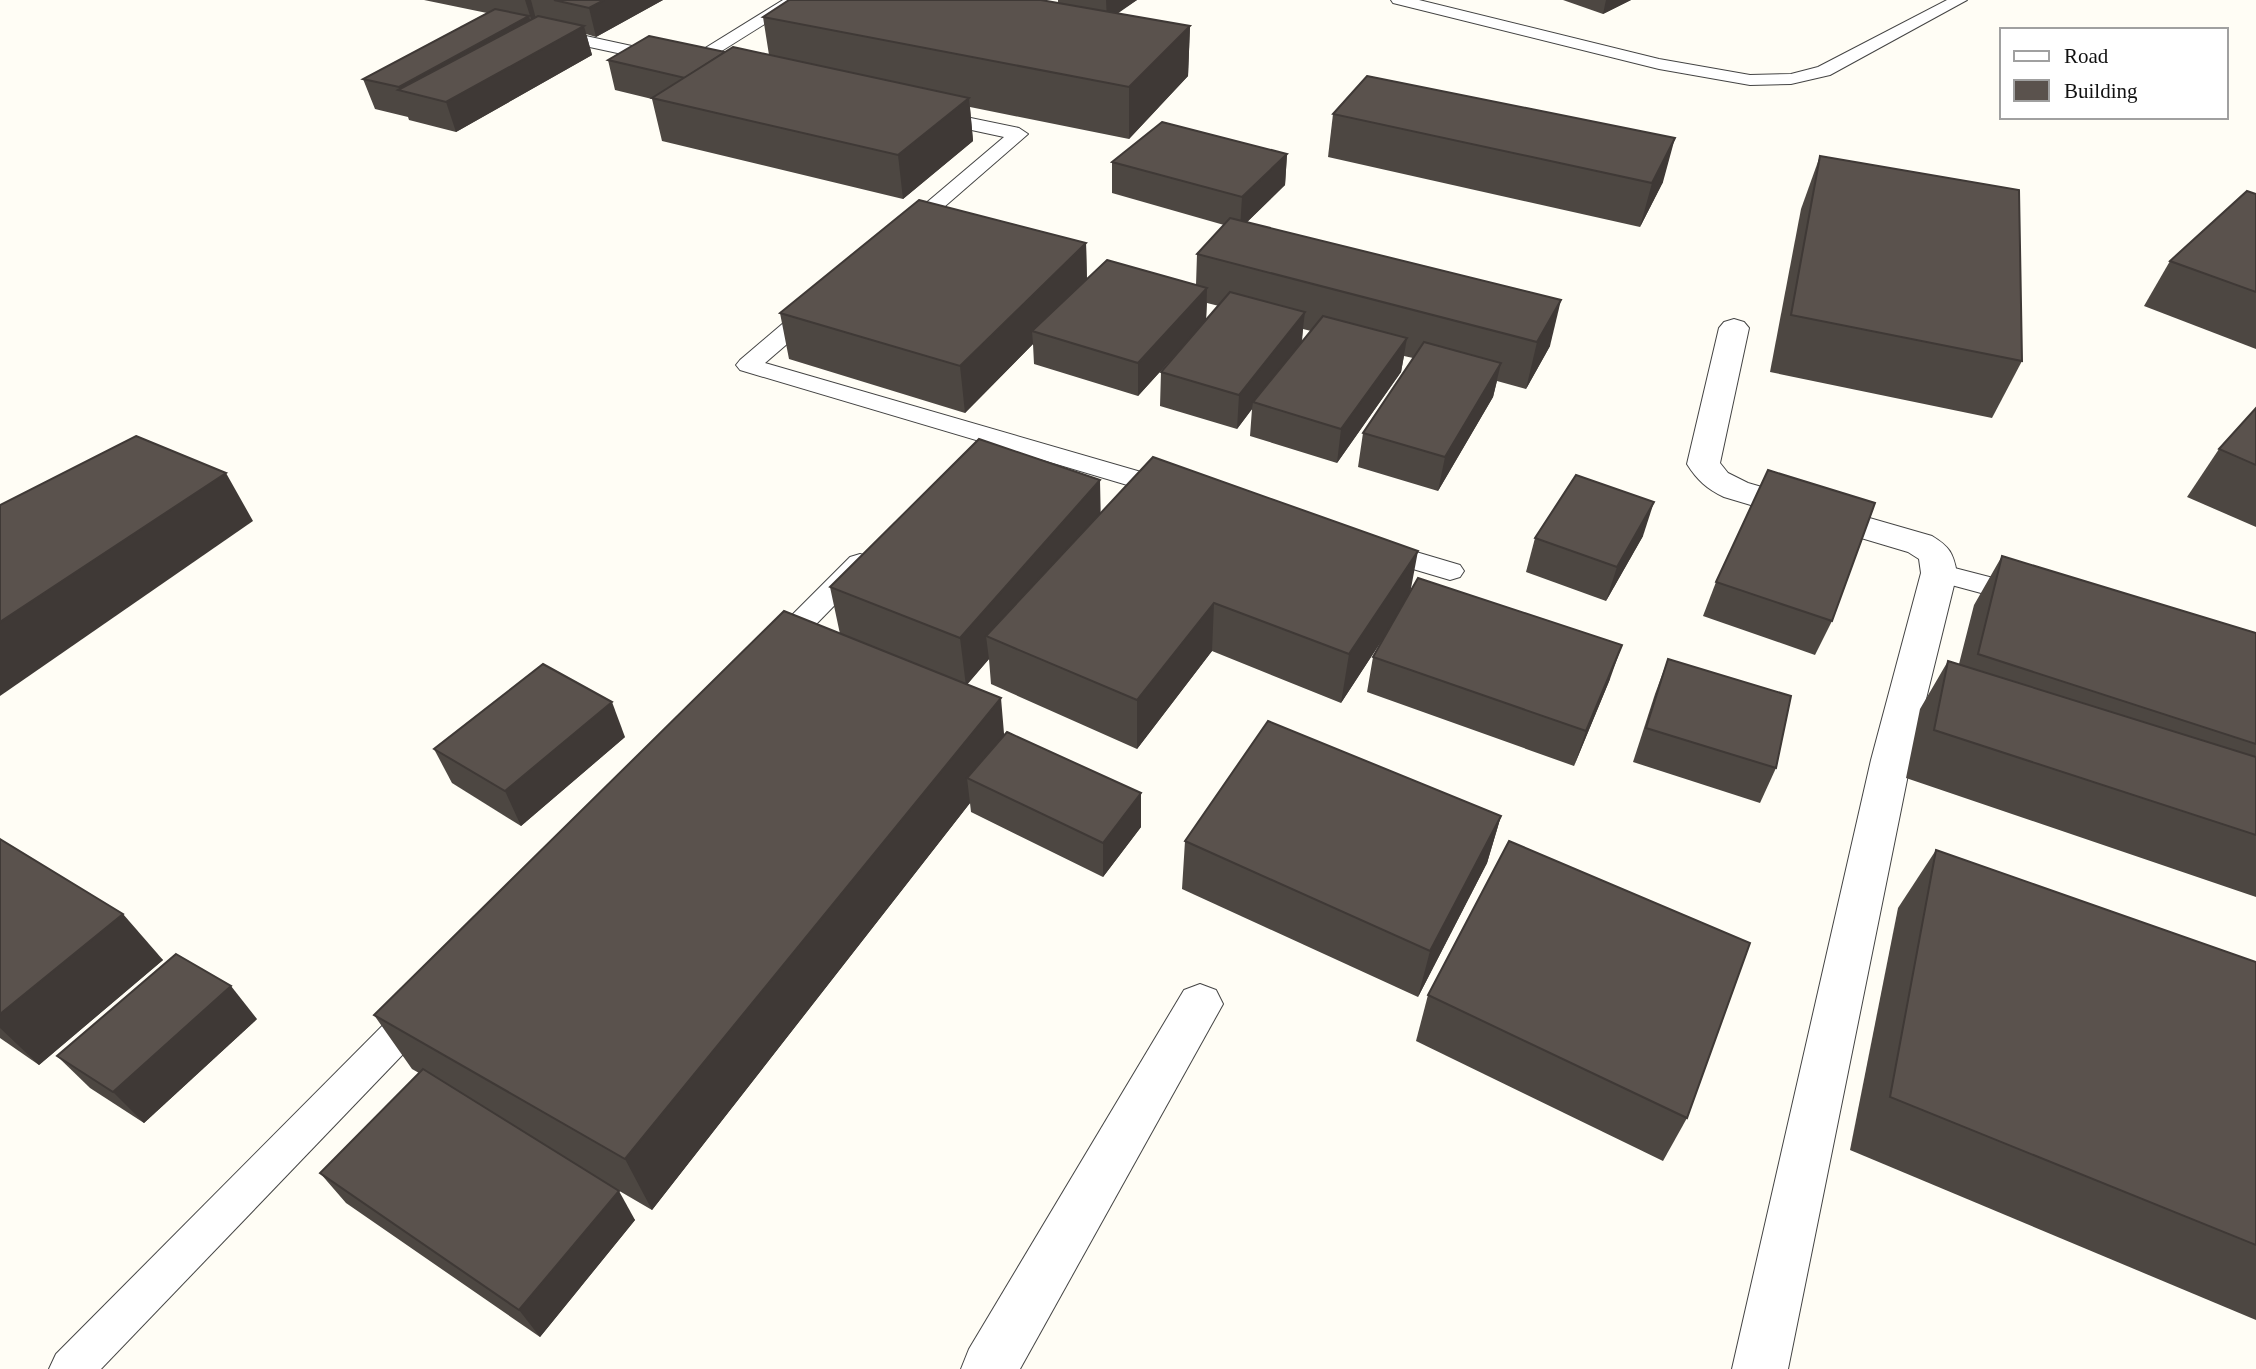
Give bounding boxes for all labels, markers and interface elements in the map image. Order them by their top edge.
legend [2000,28,2228,119]
text: Road [2064,44,2109,68]
text: Building [2064,79,2138,103]

